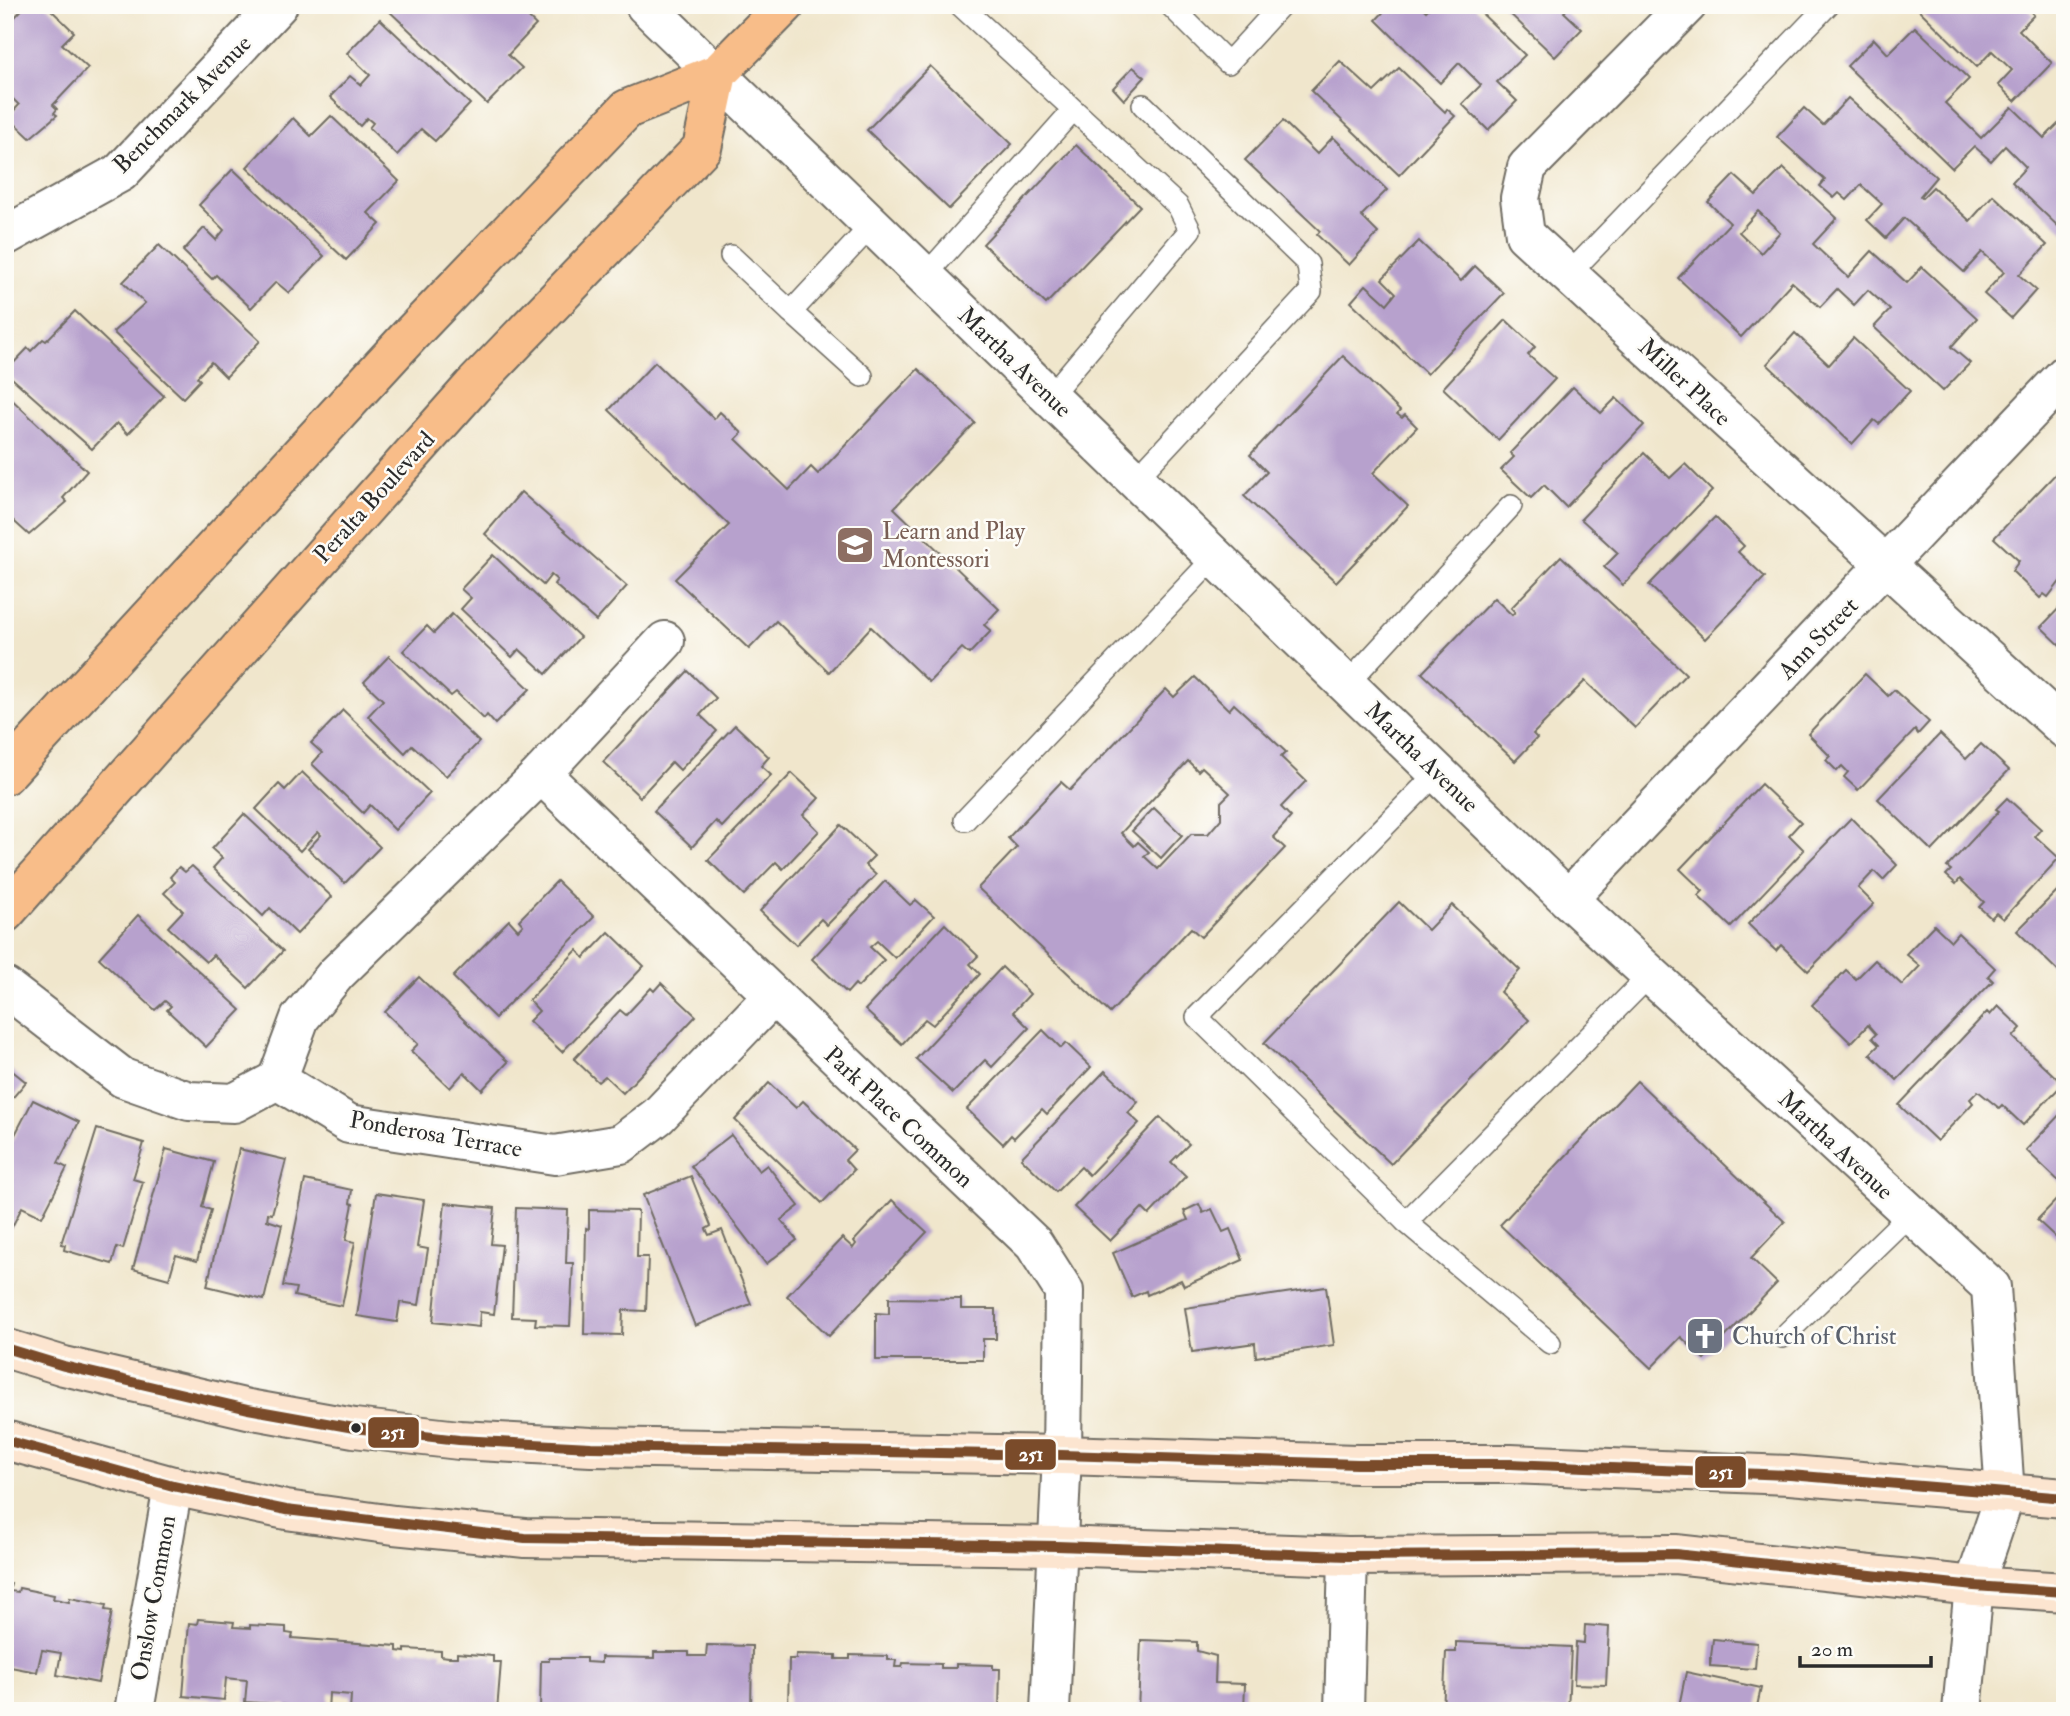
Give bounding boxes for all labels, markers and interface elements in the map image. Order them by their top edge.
street label: Benchmark Avenue [106,28,258,180]
street label: Martha Avenue [951,300,1078,424]
street label: Miller Place [1632,332,1738,433]
street label: Peralta Boulevard [307,425,442,570]
place label: Learn and Play Montessori [882,516,1026,575]
school or university icon: Learn and Play Montessori [834,524,876,566]
street label: Ann Street [1771,590,1865,687]
street label: Martha Avenue [1358,695,1485,819]
street label: Park Place Common [817,1040,980,1195]
street label: Martha Avenue [1771,1084,1900,1207]
street label: Ponderosa Terrace [347,1104,525,1165]
church icon: Church of Christ [1684,1315,1726,1357]
place label: Church of Christ [1732,1321,1897,1352]
line badge: 251 [367,1416,420,1449]
unlabelled marker [349,1421,363,1435]
text: 251 [381,1421,406,1445]
line badge: 251 [1004,1438,1057,1471]
text: 251 [1019,1443,1044,1467]
line badge: 251 [1694,1455,1747,1489]
text: 251 [1709,1461,1734,1485]
street label: Onslow Common [124,1513,183,1683]
scale bar [1800,1625,1932,1669]
text: 20 m [1811,1636,1853,1663]

